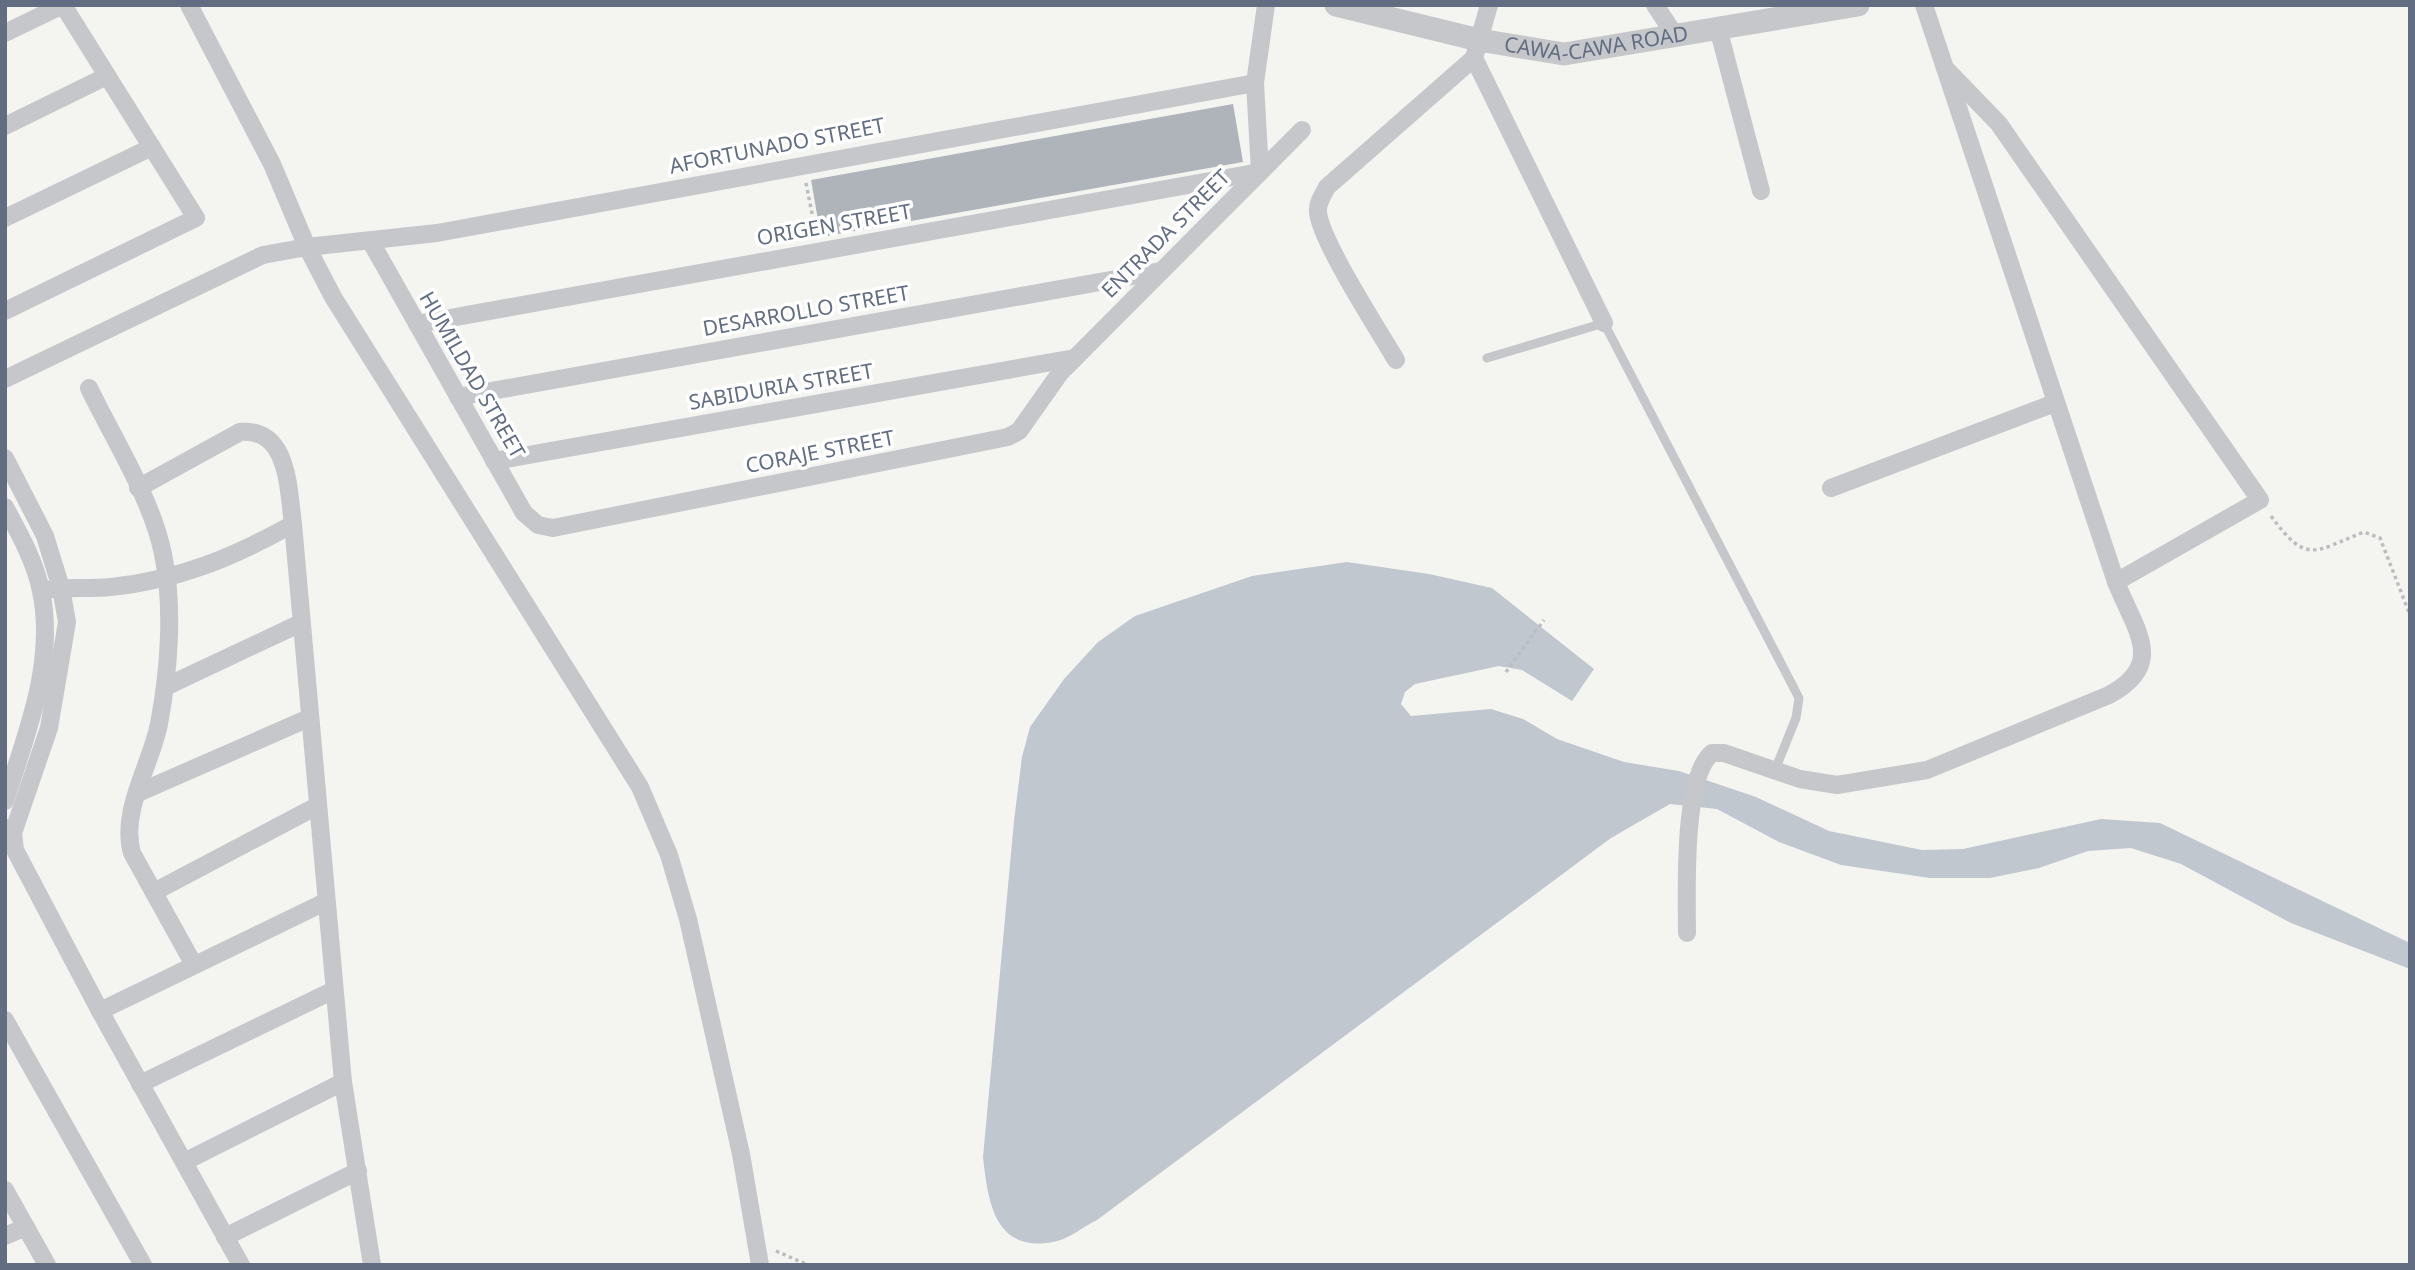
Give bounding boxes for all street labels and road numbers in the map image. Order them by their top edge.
street label: CAWA-CAWA ROAD [1502,19,1690,67]
street label: AFORTUNADO STREET [667,110,887,180]
street label: ENTRADA STREET [1095,163,1236,304]
street label: ORIGEN STREET [754,197,914,251]
street label: DESARROLLO STREET [700,278,912,342]
street label: HUMILDAD STREET [414,286,532,463]
street label: SABIDURIA STREET [686,356,876,416]
street label: CORAJE STREET [743,423,897,479]

